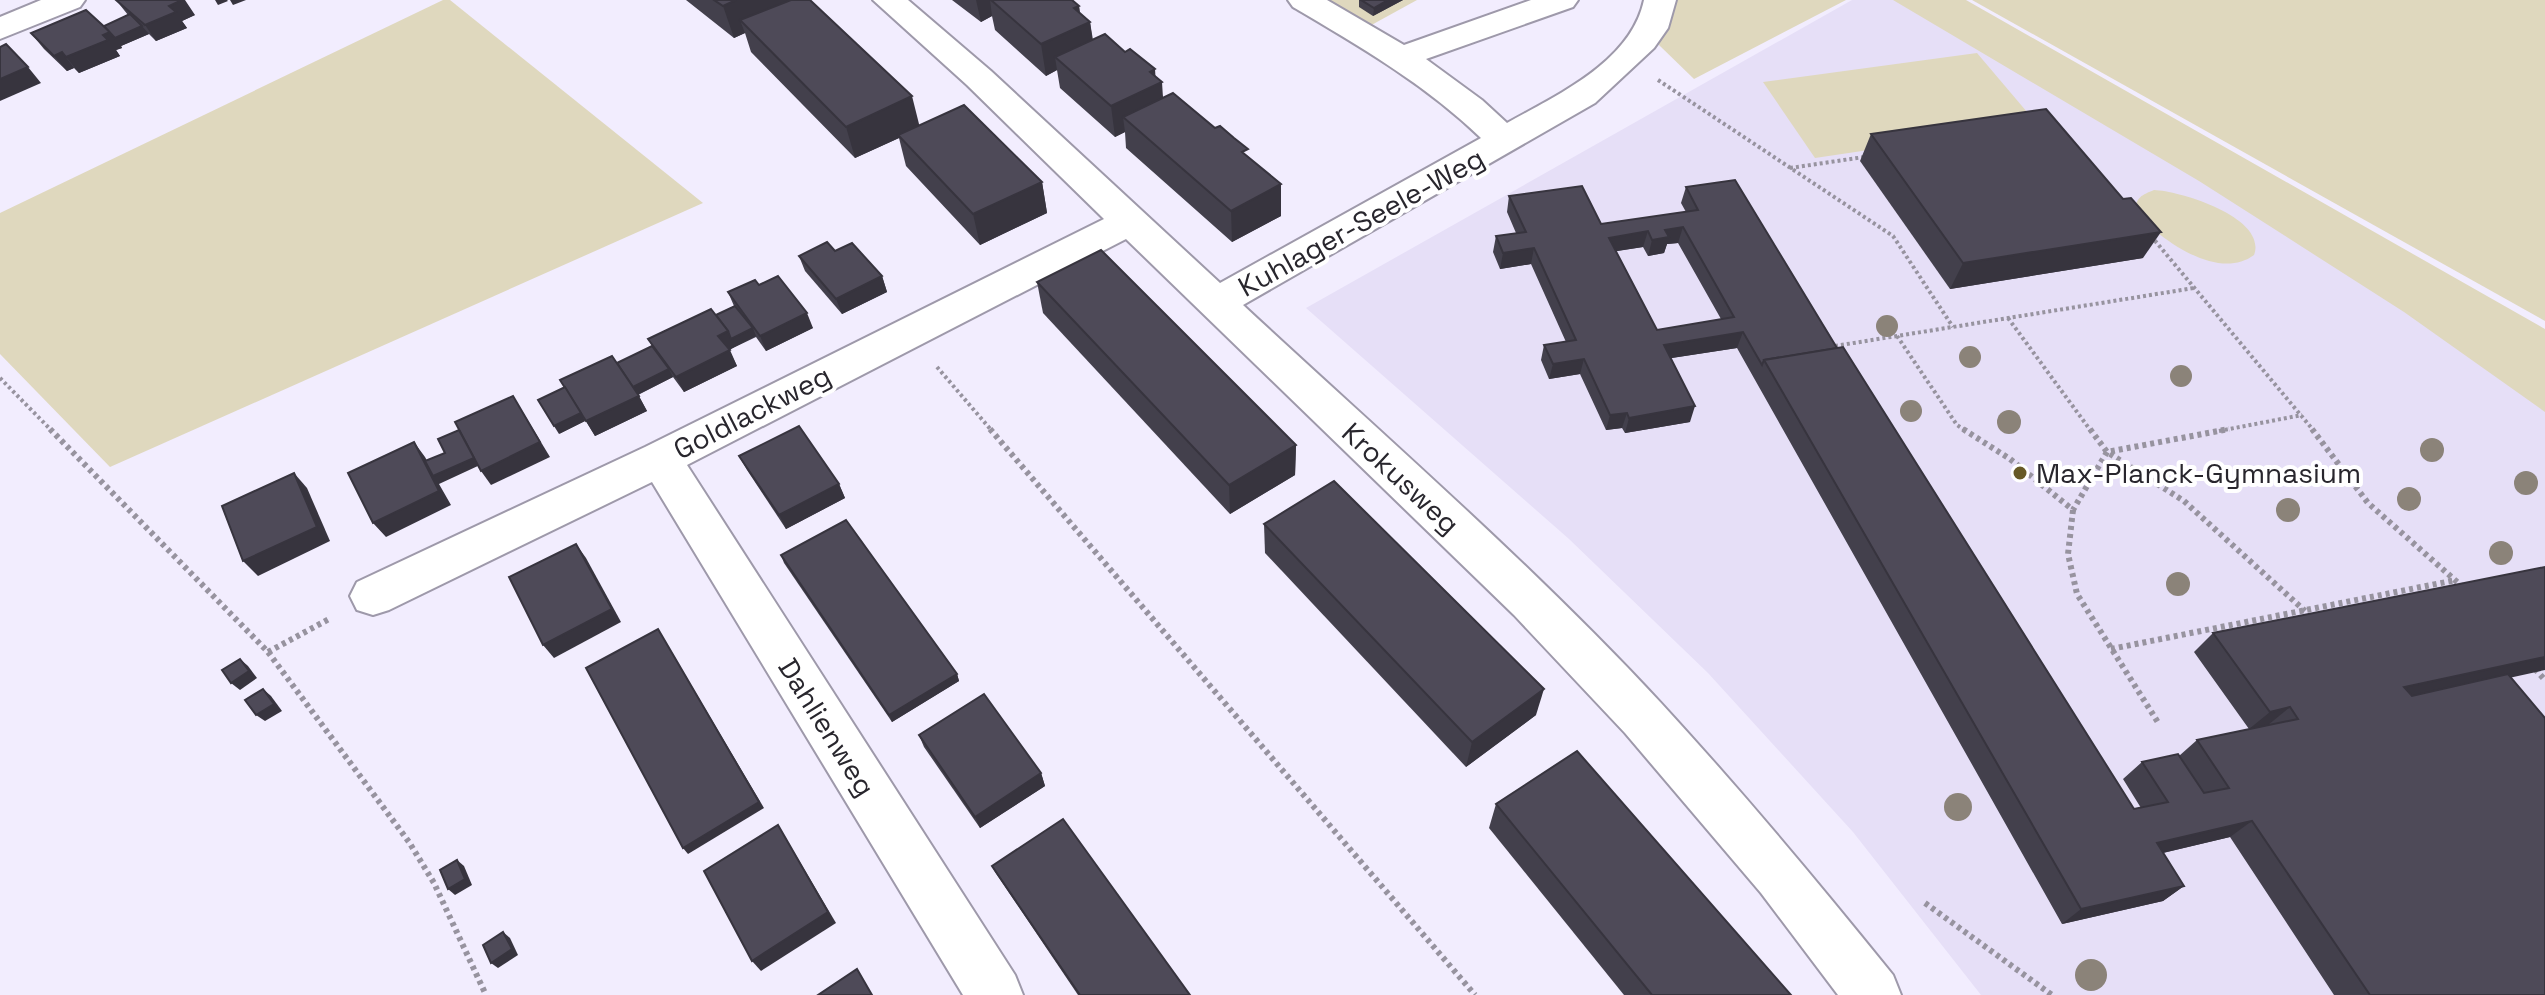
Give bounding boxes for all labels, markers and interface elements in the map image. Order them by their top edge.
street label: Kuhlager-Seele-Weg [1232,139,1490,305]
street label: Goldlackweg [667,357,837,467]
street label: Krokusweg [1335,414,1467,542]
place label: Max-Planck-Gymnasium [2036,455,2361,491]
marker: Max-Planck-Gymnasium [2011,464,2029,482]
street label: Dahlienweg [770,651,884,803]

